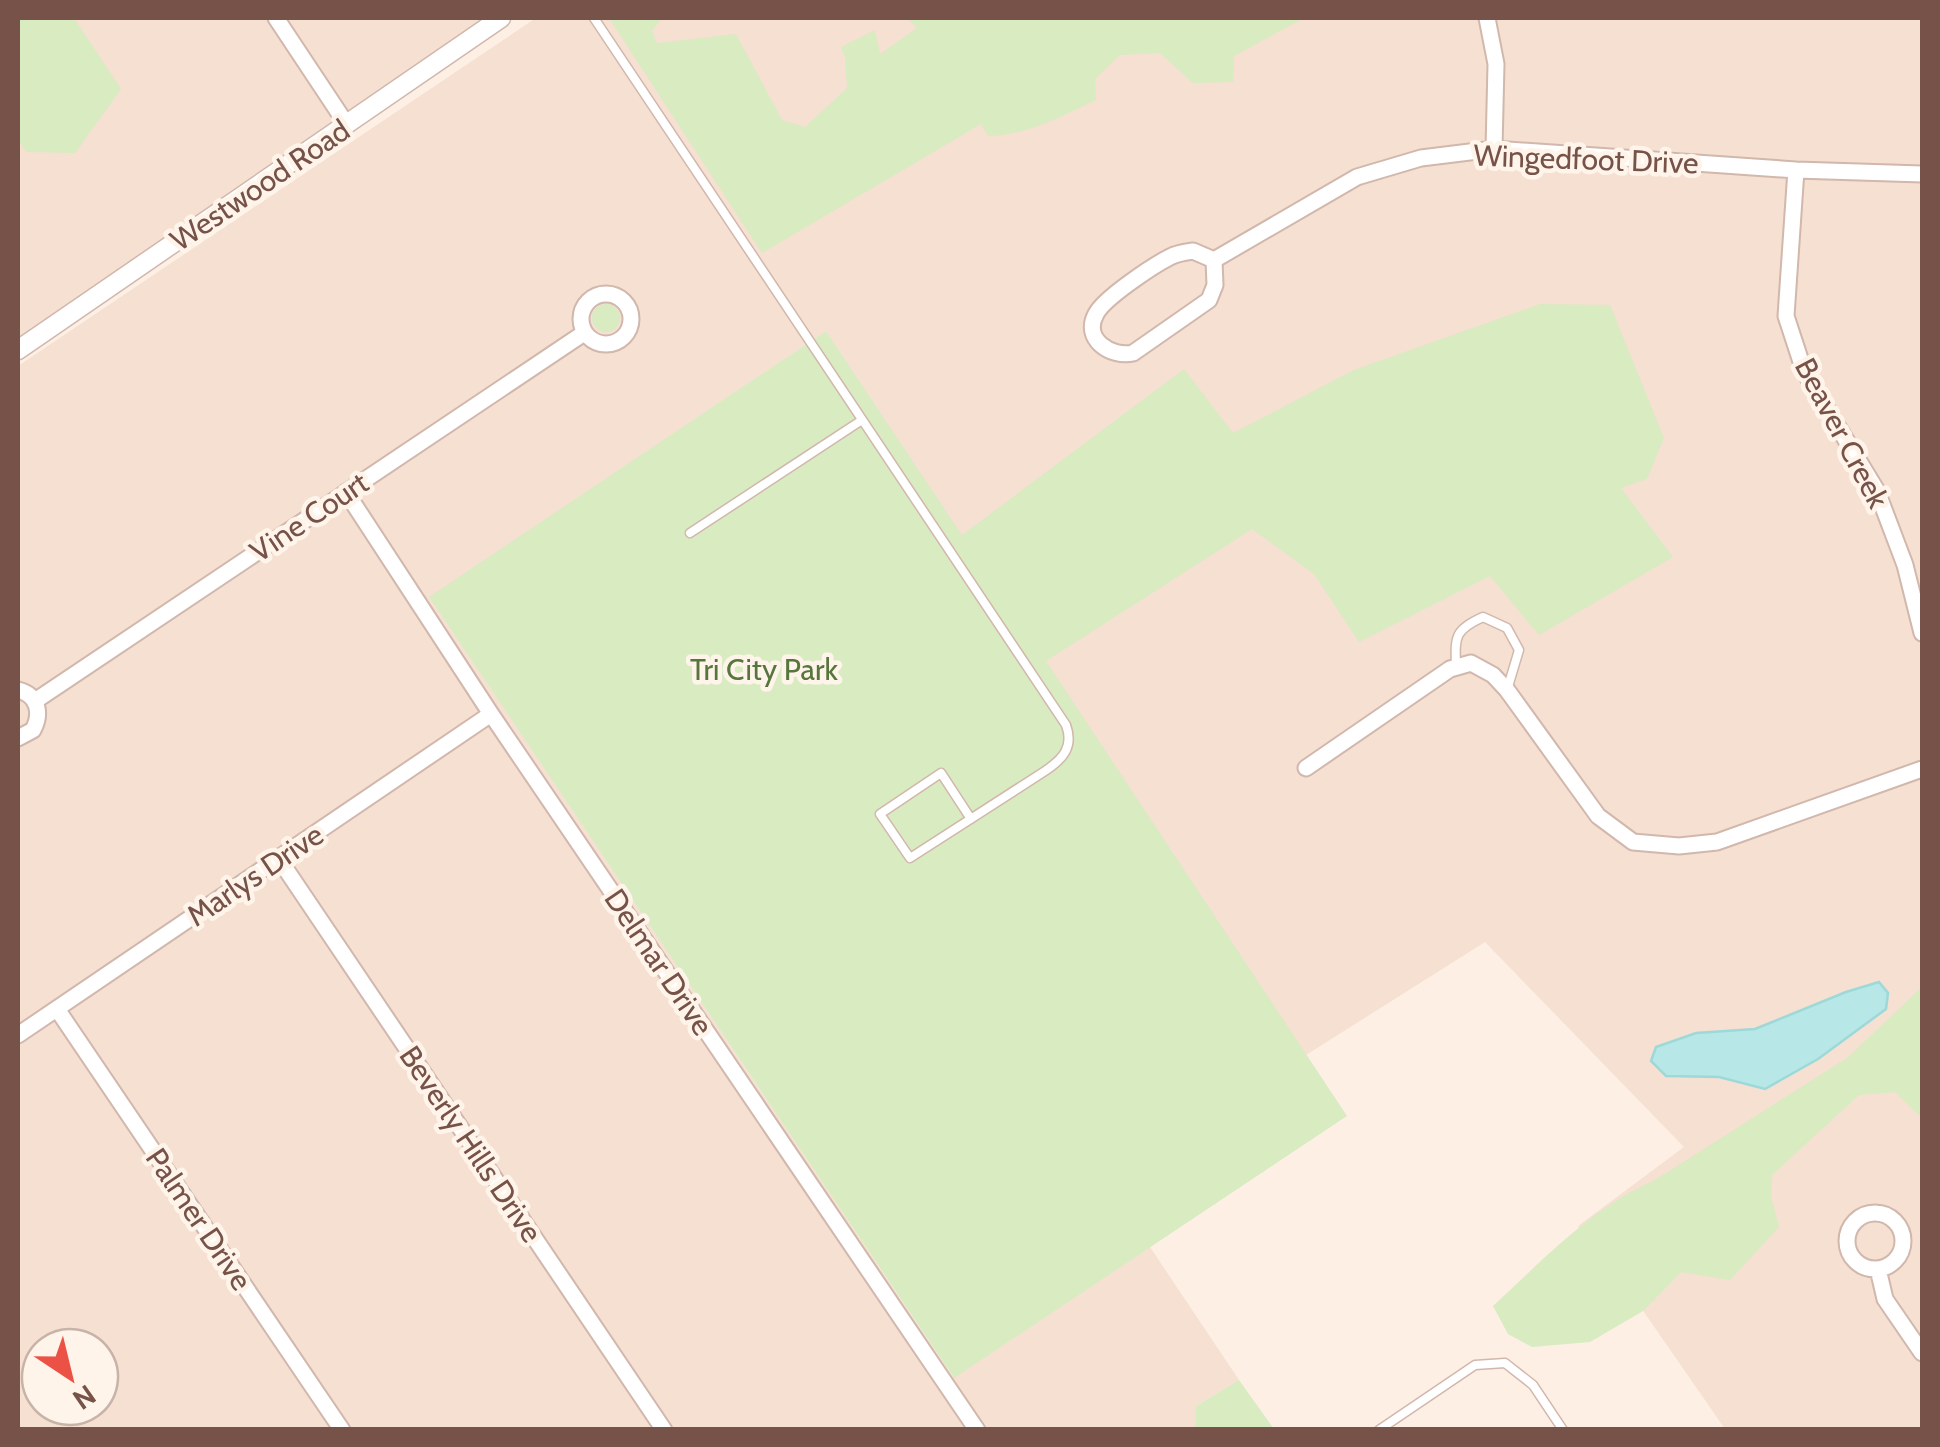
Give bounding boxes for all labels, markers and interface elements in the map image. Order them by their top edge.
street label: Westwood Road [163,111,357,259]
street label: Wingedfoot Drive [1473,137,1699,181]
street label: Beaver Creek [1787,352,1897,515]
street label: Vine Court [243,464,375,570]
park label: Tri City Park [690,651,838,688]
street label: Marlys Drive [180,816,330,934]
street label: Delmar Drive [597,882,721,1042]
street label: Beverly Hills Drive [392,1039,550,1249]
street label: Palmer Drive [138,1141,260,1297]
north arrow [20,1327,120,1427]
text: N [66,1378,102,1417]

